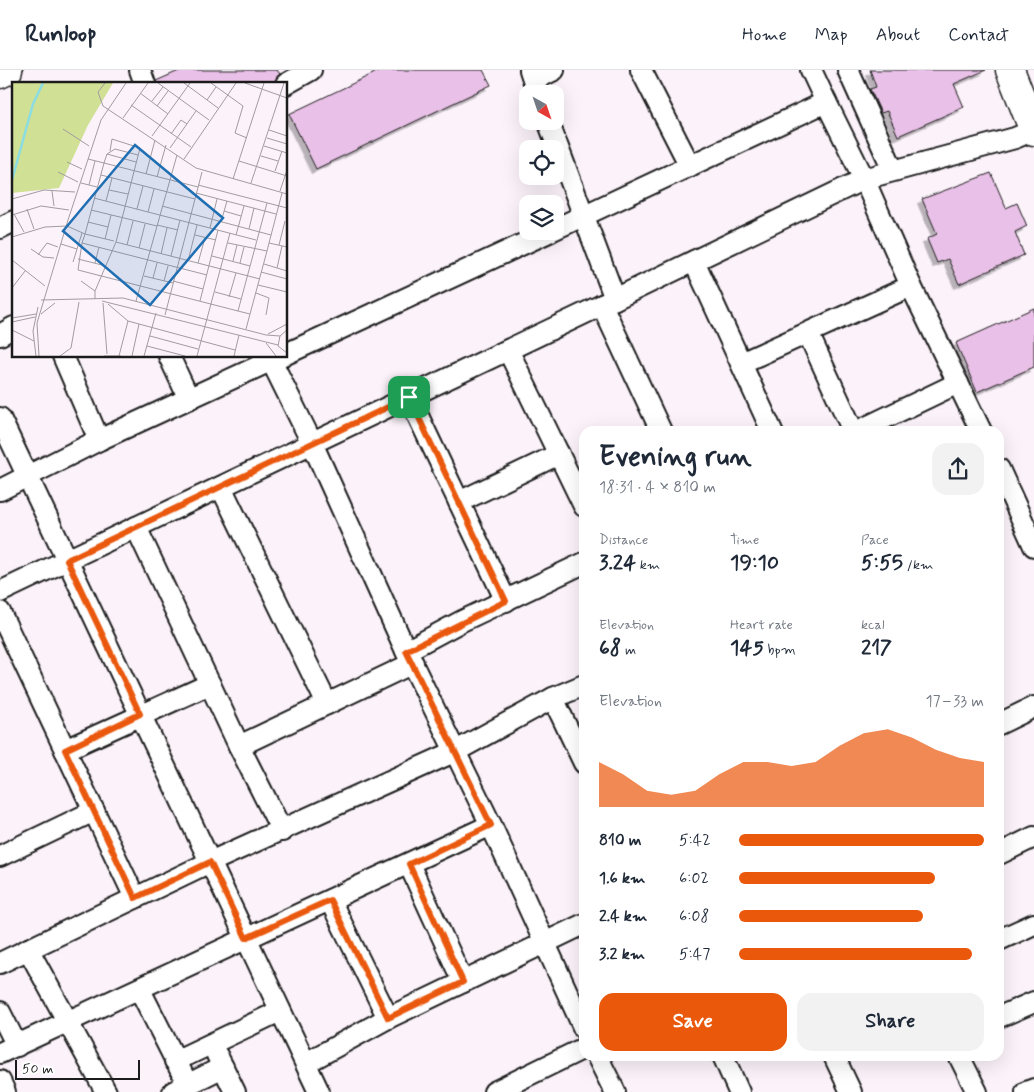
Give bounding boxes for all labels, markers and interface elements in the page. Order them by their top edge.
text: Runloop [25,19,97,50]
text: Home [742,23,787,47]
text: Map [815,23,848,47]
text: About [876,23,920,47]
text: Contact [948,23,1009,47]
inset map [12,82,288,358]
north arrow [519,85,564,130]
map controls [519,85,564,240]
button: locate [519,140,564,185]
button: layers [519,195,564,240]
pin [388,376,430,418]
icon: arrive [395,383,423,411]
text: Evening run [599,439,752,476]
button: share [932,443,984,495]
text: 18:31 · 4 × 810 m [599,477,716,498]
text: Distance [599,531,648,549]
text: Time [730,531,759,549]
text: Pace [861,531,889,549]
text: 3.24 [599,549,636,577]
text: 19:10 [730,549,779,577]
text: 5:55 [861,549,903,577]
text: km [636,556,660,574]
text: /km [903,556,933,574]
text: Elevation [599,616,654,634]
text: Heart rate [730,616,793,634]
text: kcal [861,616,885,634]
text: 68 [599,634,621,662]
text: 145 [730,634,764,662]
text: 217 [861,634,892,662]
text: m [621,641,636,659]
text: bpm [764,641,796,659]
text: Elevation [599,691,662,712]
text: 17–33 m [925,691,984,712]
text: 810 m [599,830,642,851]
text: 5:42 [679,830,711,851]
text: 1.6 km [599,868,645,889]
text: 6:02 [679,868,709,889]
text: 2.4 km [599,906,647,927]
text: 6:08 [679,906,709,927]
text: 3.2 km [599,944,645,965]
text: 5:47 [679,944,710,965]
button: Save [599,993,787,1051]
button: Share [797,993,984,1051]
scale bar [15,1057,140,1080]
text: 50 m [22,1060,53,1078]

